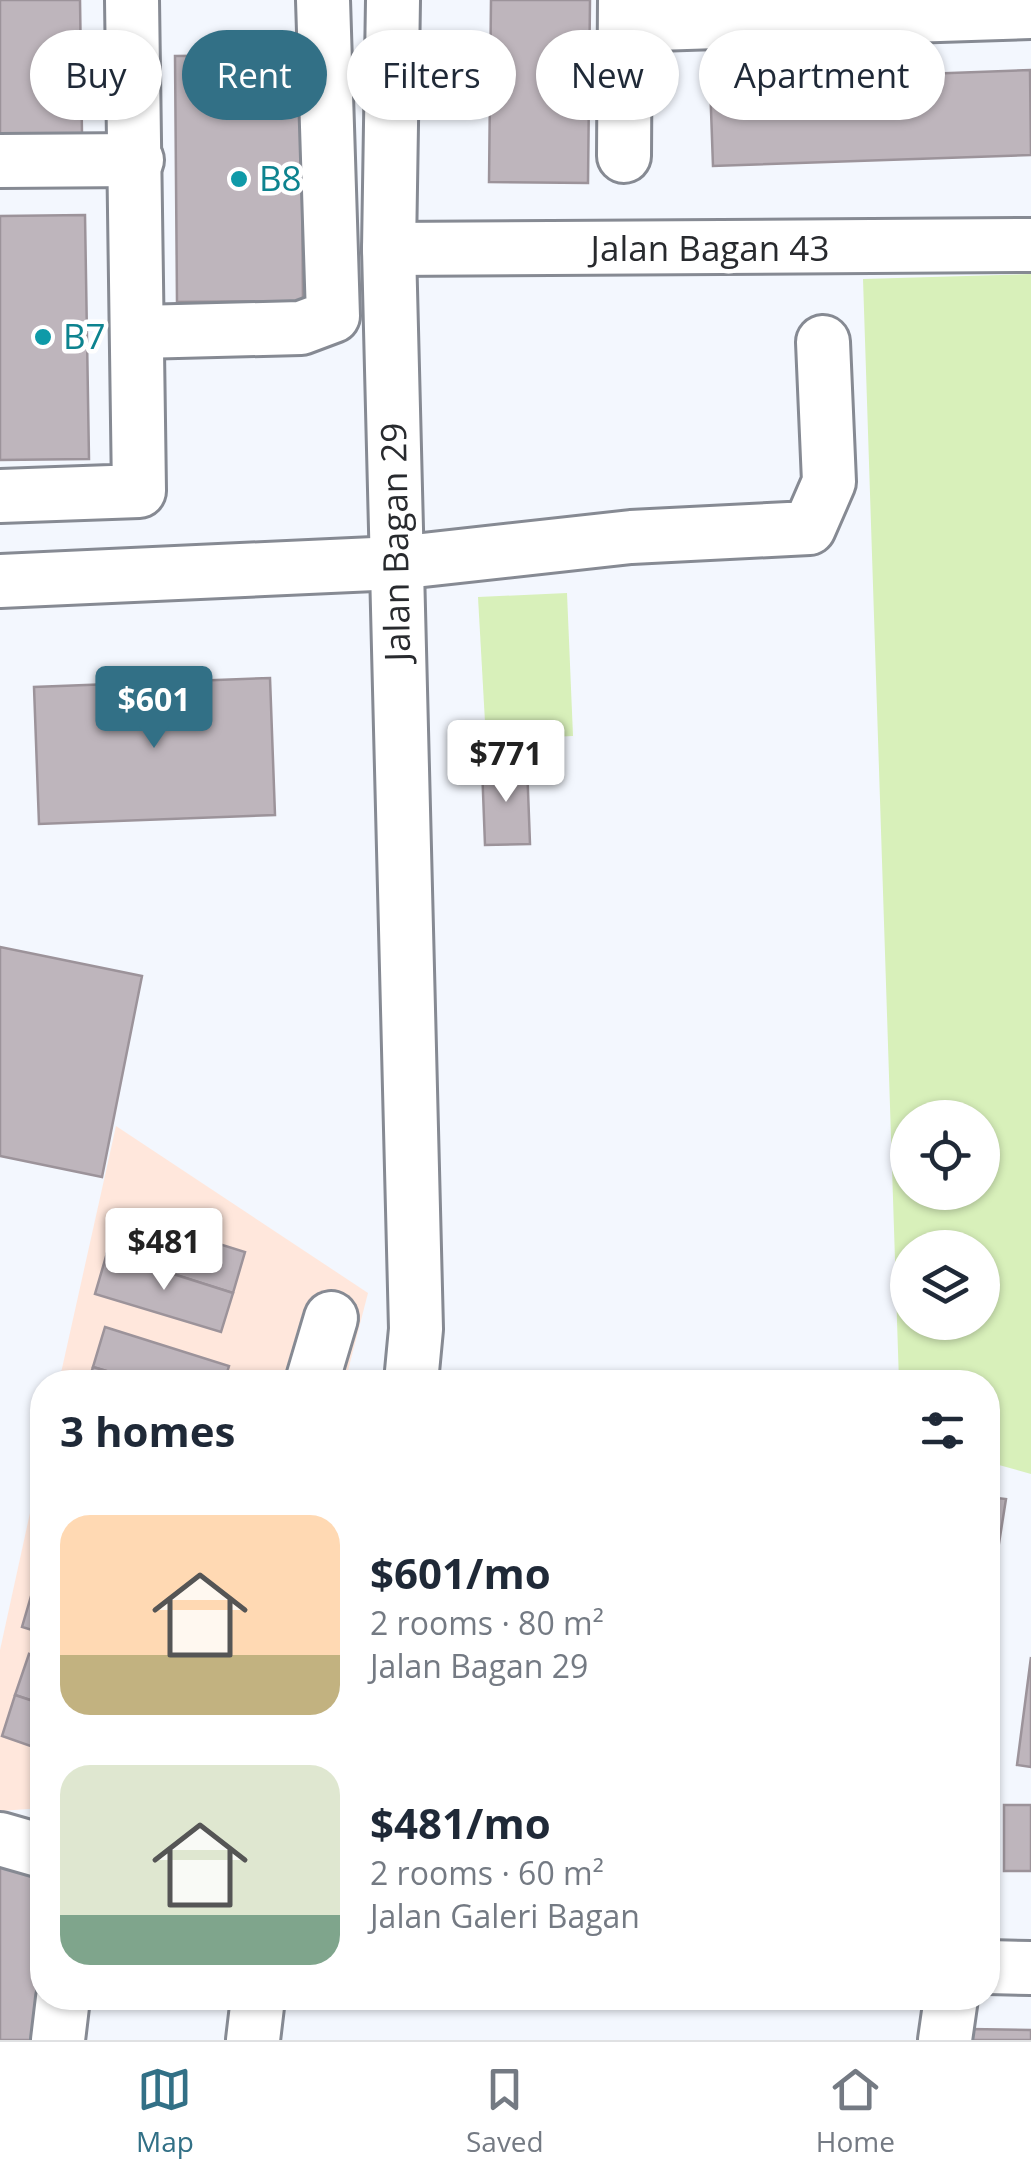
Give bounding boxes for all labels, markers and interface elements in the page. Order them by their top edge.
chip: Buy [30,30,162,120]
chip: Rent [182,30,327,120]
chip: Filters [347,30,516,120]
chip: New [536,30,679,120]
chip: Apartment [699,30,945,120]
place label: B8 [259,154,302,201]
marker: B8 [228,168,250,190]
street label: Jalan Bagan 43 [588,224,829,271]
place label: B7 [63,312,106,359]
marker: B7 [32,326,54,348]
street label: Jalan Bagan 29 [369,422,420,665]
pin: $601 [95,666,213,751]
text: $601 [117,677,191,720]
pin: $771 [447,720,565,805]
text: $771 [469,731,543,774]
map controls [890,1100,1000,1340]
button: locate [890,1100,1000,1210]
pin: $481 [105,1208,223,1293]
text: $481 [127,1219,201,1262]
button: layers [890,1230,1000,1340]
text: 3 homes [60,1402,235,1459]
icon: filters [915,1403,970,1458]
text: $601/mo [370,1544,551,1601]
icon: home [140,1555,260,1675]
text: 2 rooms · 80 m² [370,1601,604,1644]
text: Jalan Bagan 29 [370,1644,588,1687]
text: $481/mo [370,1794,551,1851]
icon: home [140,1805,260,1925]
text: 2 rooms · 60 m² [370,1851,604,1894]
text: Jalan Galeri Bagan [370,1894,640,1937]
tab: Map [136,2062,194,2160]
tab: Saved [466,2062,544,2160]
tab: Home [816,2062,895,2160]

